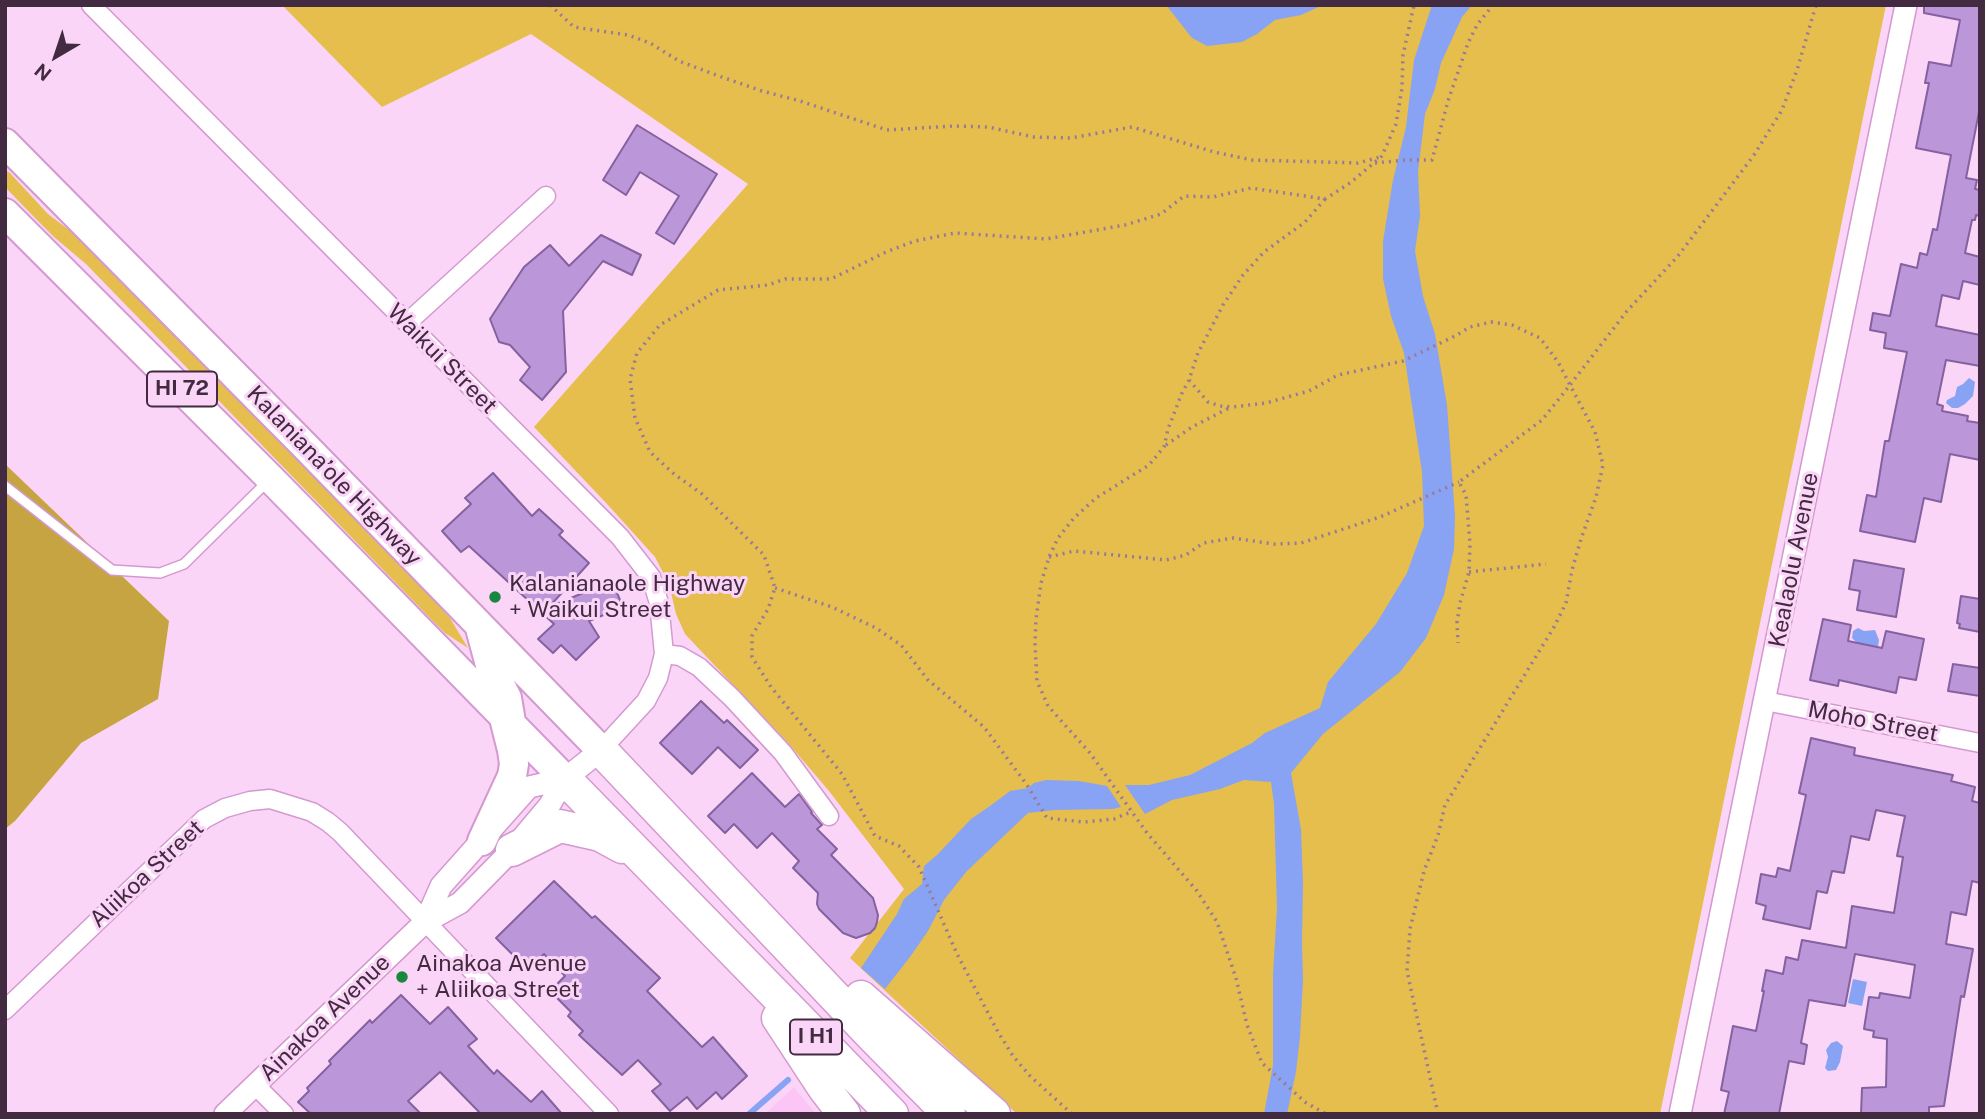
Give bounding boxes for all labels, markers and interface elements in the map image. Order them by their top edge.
north arrow [21,21,91,91]
text: N [30,59,55,86]
street label: Waikui Street [381,298,503,420]
road number: HI 72 [147,372,217,406]
street label: Kalaniana’ole Highway [241,380,427,572]
street label: Kealaolu Avenue [1763,470,1825,650]
place label: Kalanianaole Highway + Waikui Street [509,570,745,624]
marker: Kalanianaole Highway + Waikui Street [487,589,503,605]
street label: Moho Street [1805,696,1941,748]
street label: Aliikoa Street [84,814,210,934]
street label: Ainakoa Avenue [254,949,396,1087]
place label: Ainakoa Avenue + Aliikoa Street [416,950,587,1004]
marker: Ainakoa Avenue + Aliikoa Street [394,969,410,985]
road number: I H1 [790,1020,842,1054]

